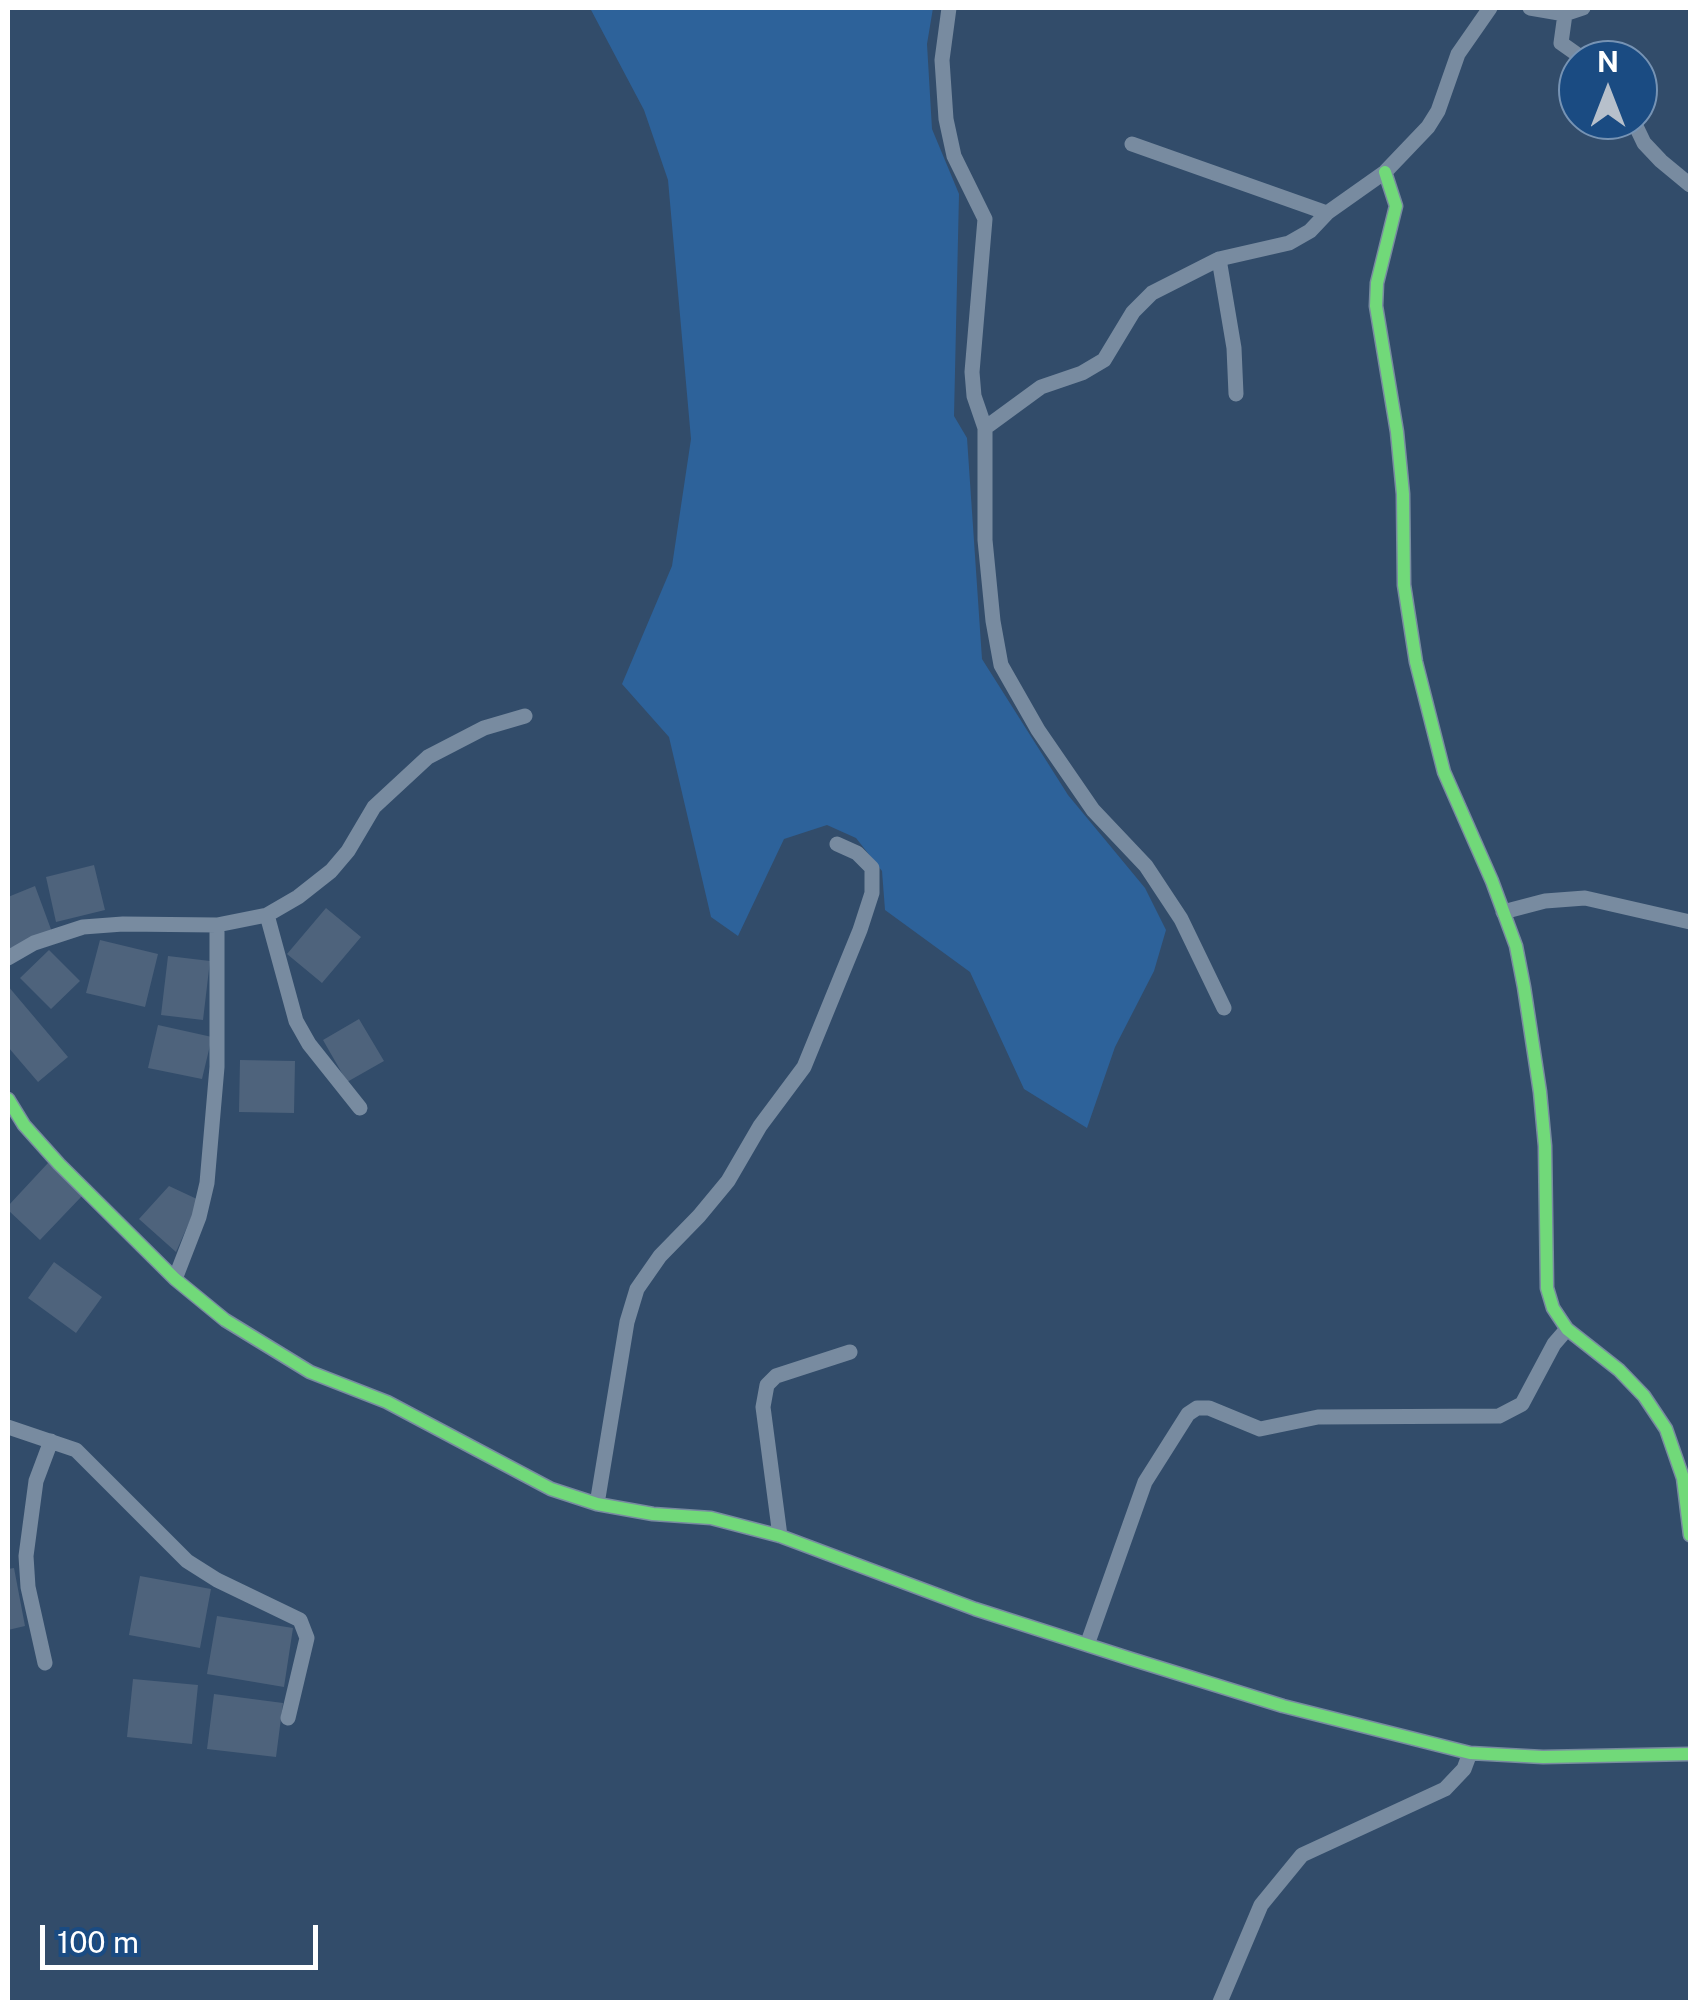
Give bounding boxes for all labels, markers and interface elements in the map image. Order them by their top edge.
north arrow [1558,40,1658,140]
text: N [1597,45,1619,78]
scale bar [45,1905,322,1967]
text: 100 m [57,1924,139,1960]

